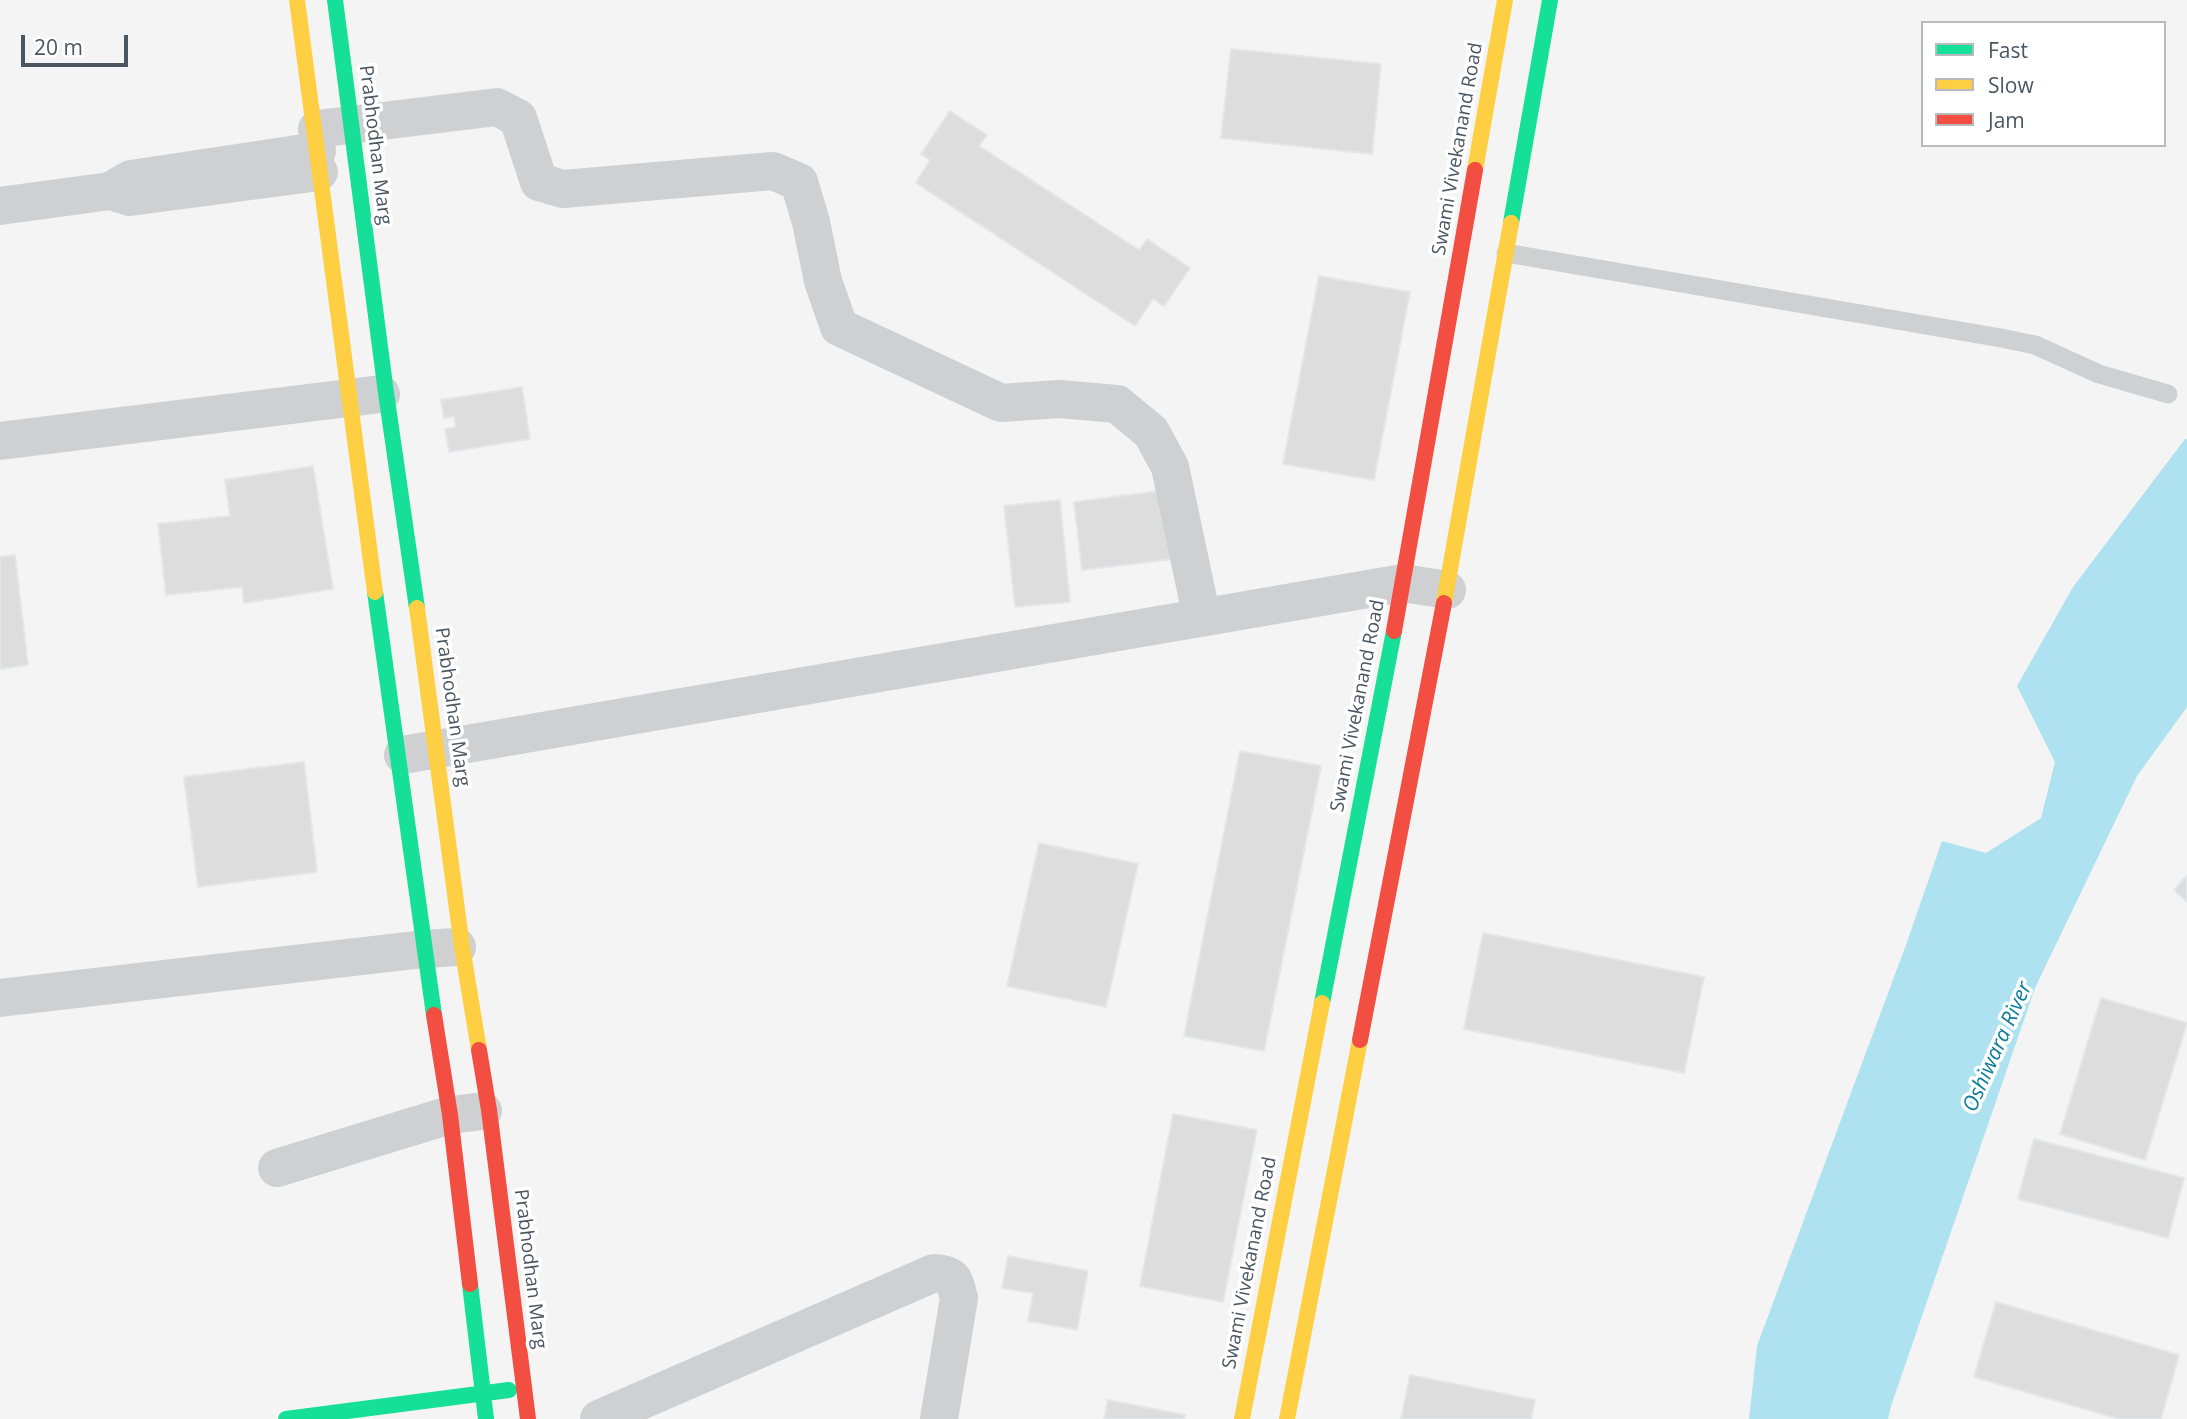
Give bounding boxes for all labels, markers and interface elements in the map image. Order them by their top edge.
scale bar [24,21,131,65]
legend [1921,21,2166,147]
text: 20 m [34,33,83,61]
text: Fast [1988,36,2028,64]
street label: Swami Vivekanand Road [1428,41,1488,257]
street label: Prabhodhan Marg [354,64,396,226]
text: Slow [1988,71,2034,99]
text: Jam [1988,106,2025,134]
street label: Swami Vivekanand Road [1326,598,1390,814]
street label: Prabhodhan Marg [430,626,474,788]
water label: Oshiwara River [1958,978,2038,1116]
street label: Swami Vivekanand Road [1218,1155,1282,1371]
street label: Prabhodhan Marg [509,1188,551,1350]

